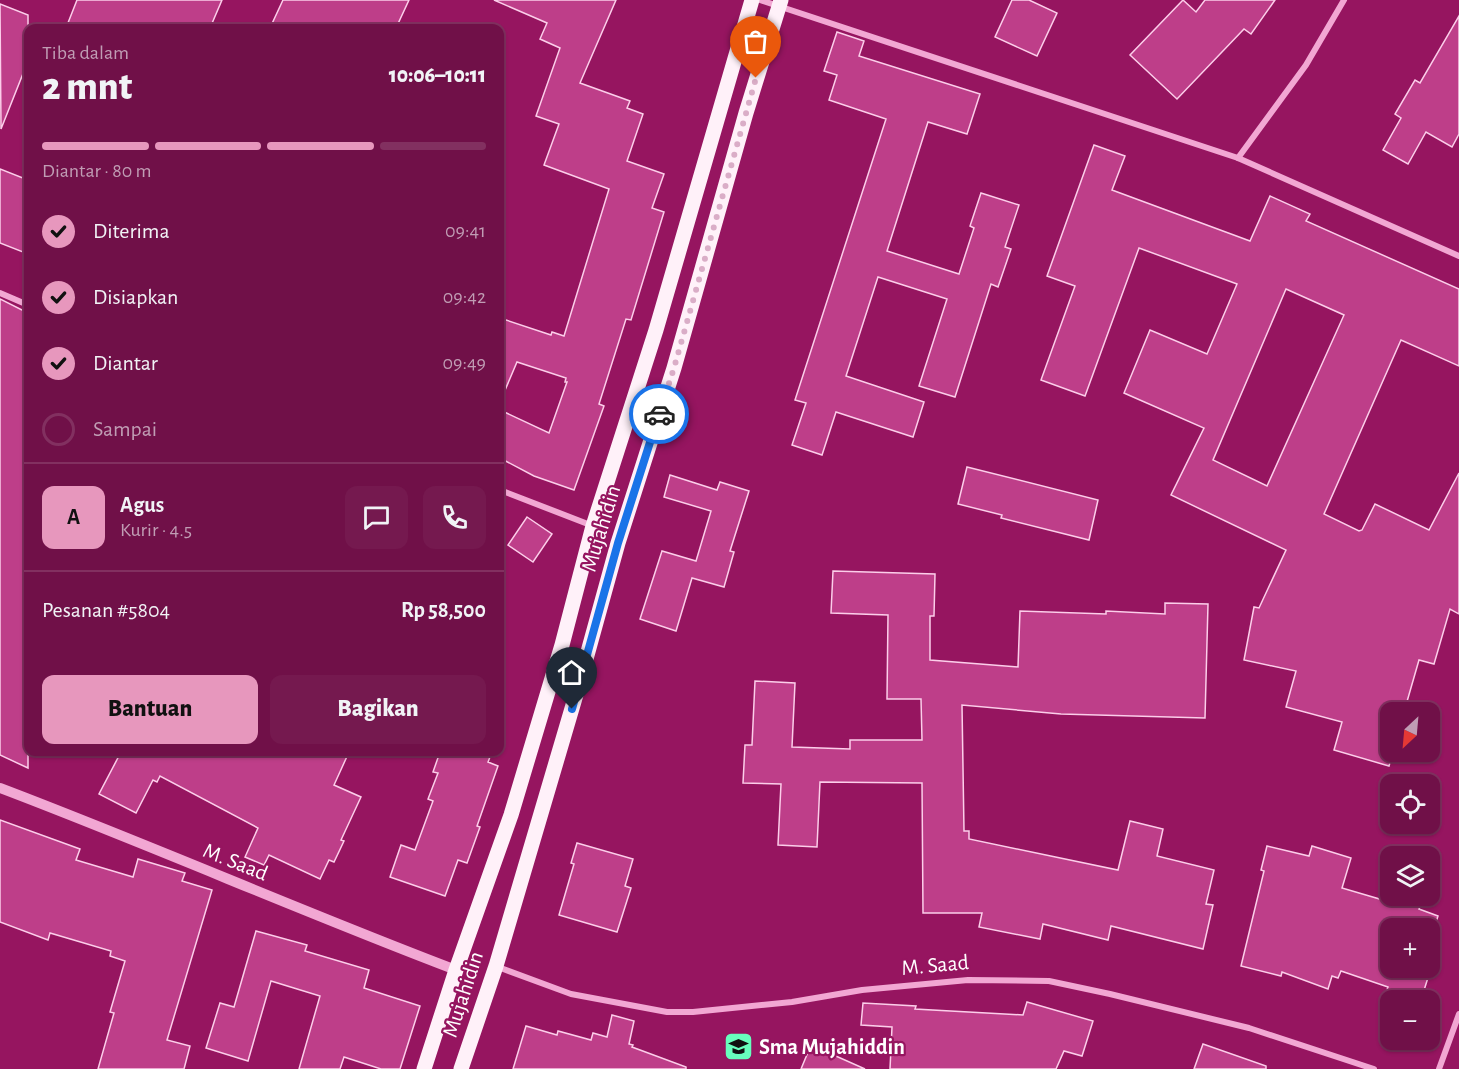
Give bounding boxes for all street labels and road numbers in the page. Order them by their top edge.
street label: Mujahidin [577,483,624,574]
street label: M. Saad [200,839,271,885]
street label: Mujahidin [439,949,487,1040]
street label: M. Saad [900,951,970,979]

